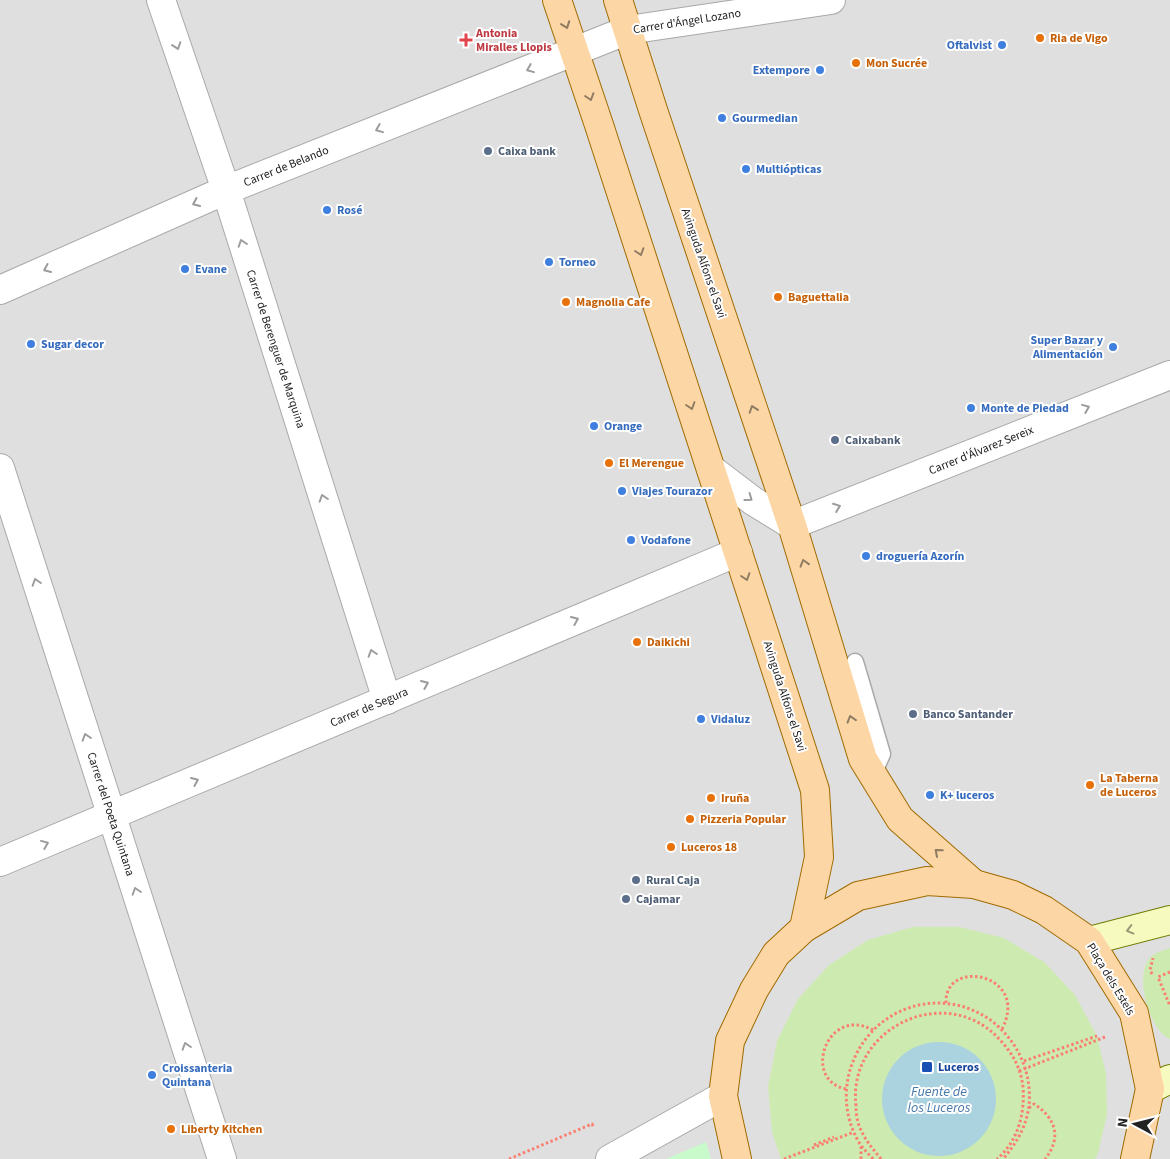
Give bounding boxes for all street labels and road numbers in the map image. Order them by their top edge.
street label: Carrer d'Ángel Lozano [632,5,742,38]
street label: Carrer de Belando [241,142,331,191]
street label: Avinguda Alfons el Savi [677,206,730,320]
street label: Carrer de Berenguer de Marquina [242,268,309,431]
street label: Carrer d'Álvarez Sereix [926,421,1037,479]
street label: Avinguda Alfons el Savi [759,639,810,754]
street label: Carrer de Segura [327,683,411,732]
street label: Carrer del Poeta Quintana [82,750,139,878]
street label: Plaça dels Estels [1082,940,1139,1019]

